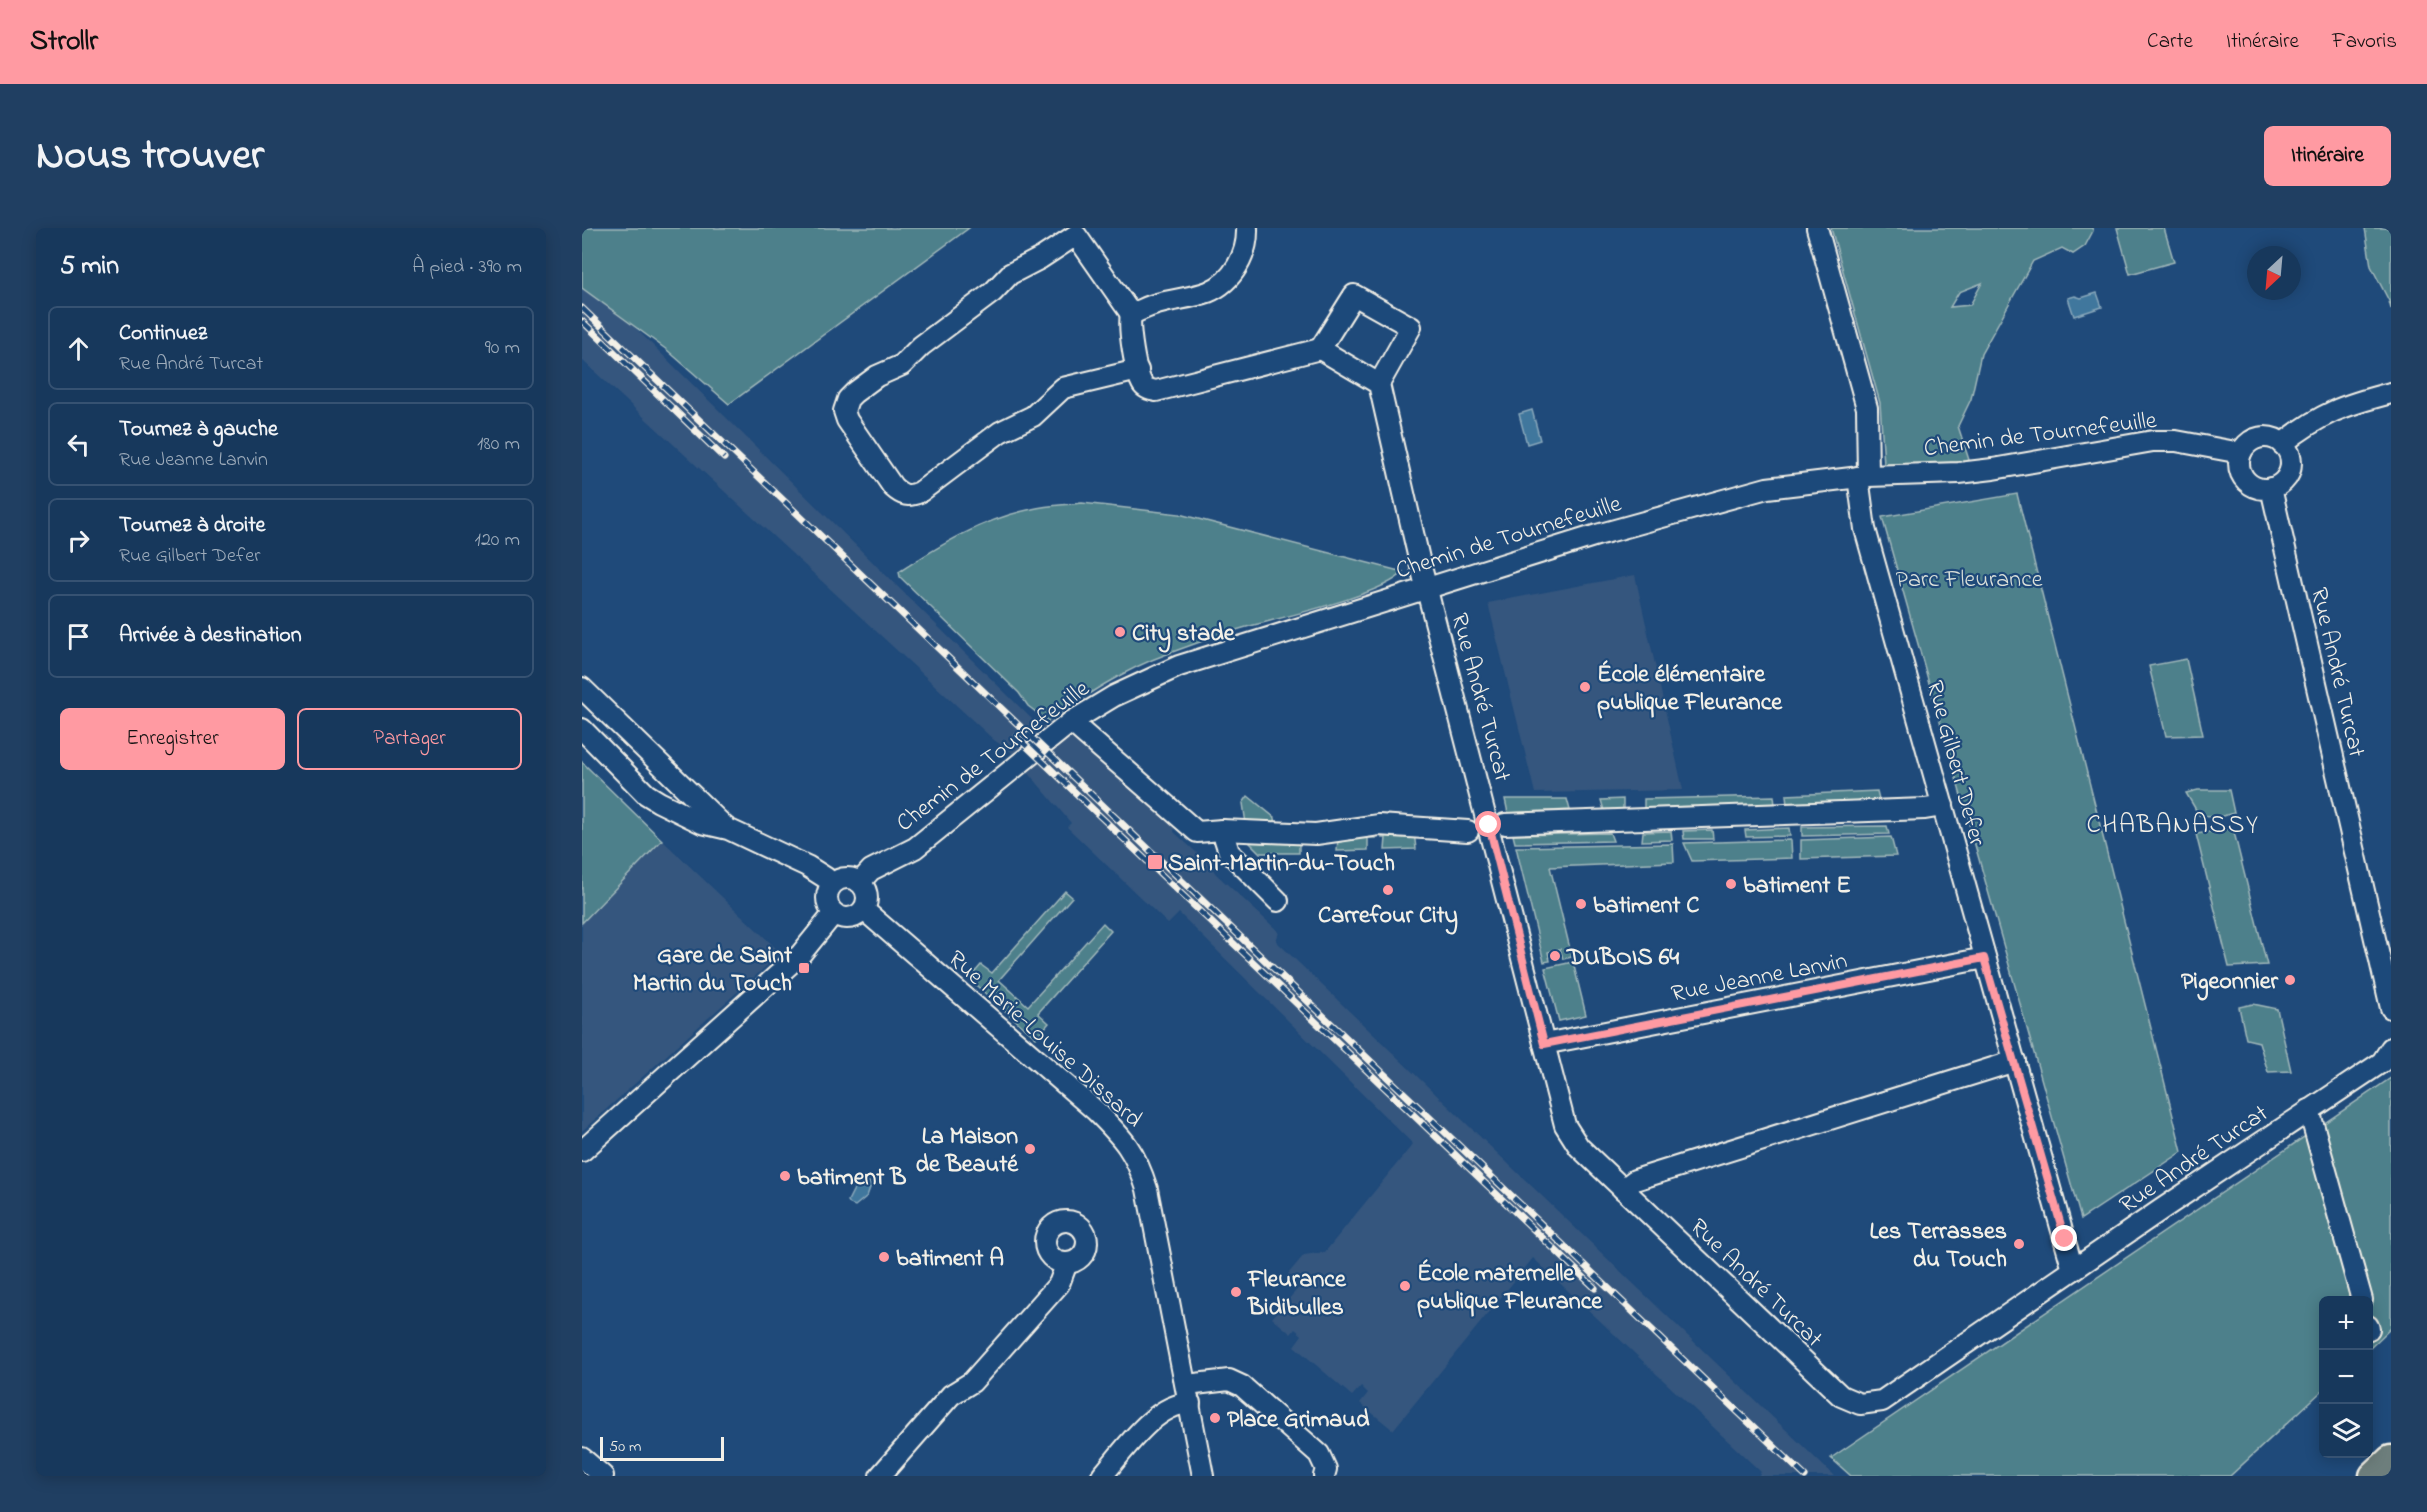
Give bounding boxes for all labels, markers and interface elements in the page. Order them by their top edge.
text: Strollr [30,22,98,63]
text: Carte [2147,27,2193,57]
text: Itinéraire [2226,27,2299,57]
text: Favoris [2332,27,2397,57]
text: Nous trouver [36,126,264,187]
button: Itinéraire [2264,126,2391,186]
north arrow [2247,246,2301,300]
text: 5 min [60,248,119,286]
text: À pied · 390 m [412,253,522,282]
text: Continuez [119,318,207,350]
icon: ahead [62,332,95,365]
text: 90 m [485,334,520,363]
text: Rue André Turcat [119,350,263,379]
street label: Chemin de Tournefeuille [1922,404,2159,467]
text: Tournez à gauche [119,414,278,446]
icon: left [62,428,95,461]
text: 180 m [477,430,520,459]
text: Rue Jeanne Lanvin [119,446,268,475]
street label: Chemin de Tournefeuille [1392,487,1626,589]
text: Tournez à droite [119,510,265,542]
icon: right [62,524,95,557]
text: 120 m [475,526,520,555]
text: Rue Gilbert Defer [119,542,260,571]
park label: Parc Fleurance [1895,563,2043,598]
street label: Rue André Turcat [2300,584,2373,761]
street label: Rue André Turcat [1440,610,1519,786]
place label: City stade [1132,617,1236,653]
icon: arrive [62,620,95,653]
text: Arrivée à destination [119,620,302,652]
marker: City stade [1113,625,1127,639]
place label: École élémentaire publique Fleurance [1597,658,1783,721]
street label: Chemin de Tournefeuille [890,672,1098,841]
street label: Rue Gilbert Defer [1916,677,1994,851]
marker: École élémentaire publique Fleurance [1578,680,1592,694]
button: Enregistrer [60,708,285,770]
button: Partager [297,708,522,770]
district label: CHABANASSY [2087,807,2259,845]
route start [1475,811,1501,837]
place label: Saint-Martin-du-Touch [1168,847,1395,882]
marker: Saint-Martin-du-Touch [1146,853,1164,871]
place label: batiment E [1743,869,1851,904]
marker: batiment E [1724,877,1738,891]
marker: Carrefour City [1381,883,1395,897]
place label: batiment C [1593,889,1699,924]
marker: batiment C [1574,897,1588,911]
place label: Carrefour City [1318,899,1458,935]
place label: Gare de Saint Martin du Touch [633,939,793,1002]
place label: DUBOIS 64 [1566,941,1679,976]
street label: Rue Marie-Louise Dissard [939,943,1150,1137]
street label: Rue Jeanne Lanvin [1668,944,1850,1013]
marker: DUBOIS 64 [1548,949,1562,963]
marker: Gare de Saint Martin du Touch [797,961,811,975]
place label: Pigeonnier [2181,965,2279,1001]
marker: Pigeonnier [2283,973,2297,987]
street label: Rue André Turcat [2113,1097,2276,1223]
place label: La Maison de Beauté [915,1120,1019,1183]
marker: La Maison de Beauté [1023,1142,1037,1156]
place label: batiment B [797,1161,906,1196]
marker: batiment B [778,1169,792,1183]
street label: Rue André Turcat [1681,1211,1830,1357]
place label: Les Terrasses du Touch [1869,1215,2007,1278]
route end [2051,1225,2077,1251]
marker: Les Terrasses du Touch [2012,1237,2026,1251]
place label: batiment A [896,1242,1004,1277]
marker: batiment A [877,1250,891,1264]
place label: École maternelle publique Fleurance [1417,1257,1603,1320]
place label: Fleurance Bidibulles [1247,1263,1347,1326]
marker: École maternelle publique Fleurance [1398,1279,1412,1293]
marker: Fleurance Bidibulles [1229,1285,1243,1299]
map controls [2319,1296,2373,1458]
button: + [2319,1296,2373,1350]
button: − [2319,1350,2373,1404]
place label: Place Grimaud [1227,1403,1370,1438]
button: layers [2319,1404,2373,1458]
marker: Place Grimaud [1208,1411,1222,1425]
scale bar [600,1434,724,1462]
text: 50 m [609,1435,641,1459]

